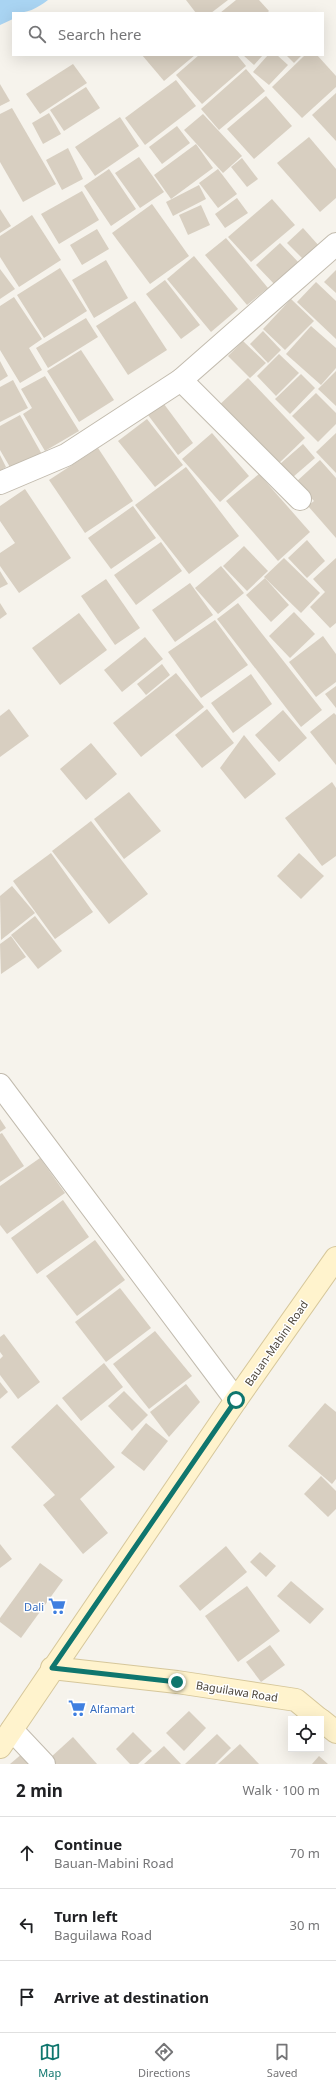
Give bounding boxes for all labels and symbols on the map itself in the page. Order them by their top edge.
street label: Bauan-Mabini Road [241,1297,311,1389]
route start [227,1391,245,1409]
supermarket icon: Dali [47,1596,67,1616]
place label: Dali [24,1599,44,1614]
route end [168,1673,186,1691]
street label: Baguilawa Road [195,1677,279,1705]
supermarket icon: Alfamart [67,1698,87,1718]
place label: Alfamart [90,1701,135,1716]

